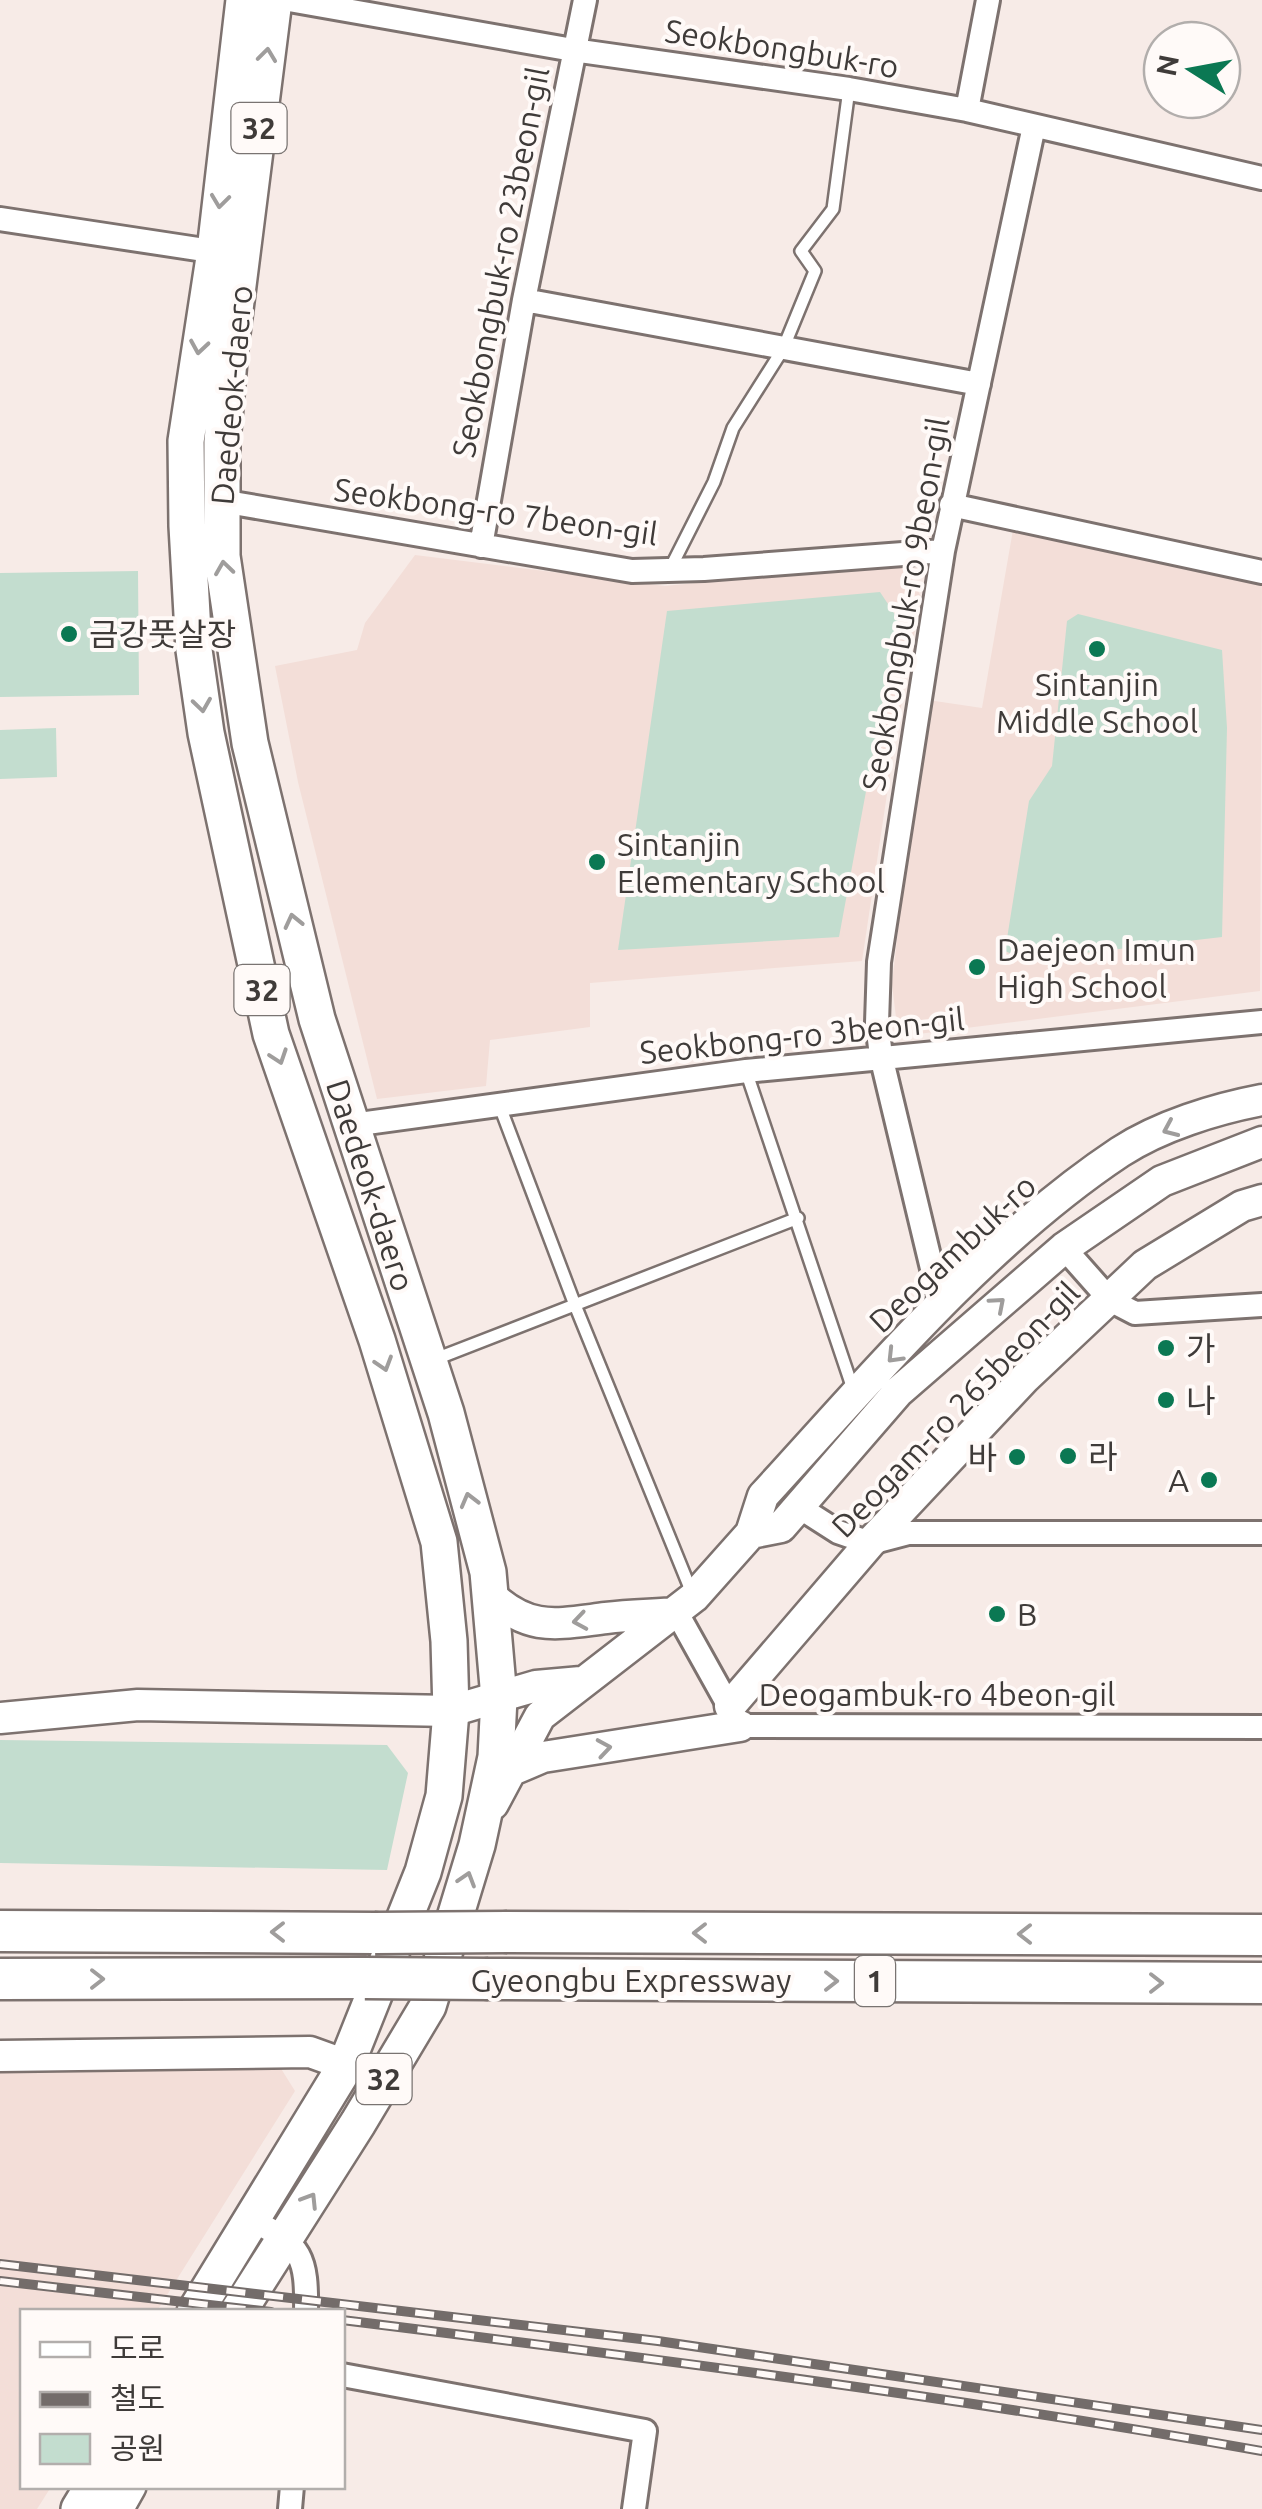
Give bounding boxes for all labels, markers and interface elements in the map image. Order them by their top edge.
street label: Seokbongbuk-ro [663,12,901,84]
north arrow [1142,20,1242,120]
one-way arrow [256,47,277,63]
text: N [1150,52,1184,78]
street label: Seokbongbuk-ro 23beon-gil [444,64,556,460]
road number: 32 [232,103,286,153]
one-way arrow [210,194,231,210]
street label: Daedeok-daero [203,284,259,506]
one-way arrow [189,339,210,355]
street label: Seokbongbuk-ro 9beon-gil [854,414,956,794]
street label: Seokbong-ro 7beon-gil [332,470,660,552]
one-way arrow [214,560,235,576]
place label: 금강풋살장 [89,616,236,652]
marker: 금강풋살장 [58,623,80,645]
marker: Sintanjin Middle School [1086,638,1108,660]
place label: Sintanjin Middle School [996,666,1198,739]
one-way arrow [191,697,212,714]
place label: Sintanjin Elementary School [617,826,885,899]
marker: Sintanjin Elementary School [586,851,608,873]
one-way arrow [284,913,305,930]
place label: Daejeon Imun High School [997,931,1196,1004]
marker: Daejeon Imun High School [966,956,988,978]
road number: 32 [234,965,290,1015]
street label: Seokbong-ro 3beon-gil [638,1000,966,1070]
one-way arrow [267,1047,288,1064]
street label: Daedeok-daero [320,1075,422,1295]
one-way arrow [1162,1117,1180,1137]
street label: Deogambuk-ro [861,1167,1043,1339]
street label: Deogam-ro 265beon-gil [824,1274,1086,1544]
one-way arrow [986,1298,1004,1316]
place label: 가 [1186,1330,1215,1366]
marker: 가 [1155,1337,1177,1359]
one-way arrow [887,1344,905,1363]
one-way arrow [372,1355,393,1372]
place label: 나 [1186,1382,1215,1418]
marker: 나 [1155,1389,1177,1411]
place label: 라 [1088,1438,1117,1474]
place label: 바 [968,1439,997,1475]
marker: 라 [1057,1445,1079,1467]
marker: 바 [1006,1446,1028,1468]
place label: A [1168,1462,1189,1498]
marker: A [1198,1469,1220,1491]
one-way arrow [459,1492,480,1509]
place label: B [1017,1596,1037,1632]
marker: B [986,1603,1008,1625]
one-way arrow [572,1610,589,1631]
street label: Deogambuk-ro 4beon-gil [759,1676,1115,1712]
one-way arrow [596,1738,613,1759]
one-way arrow [455,1871,476,1888]
one-way arrow [269,1921,284,1943]
one-way arrow [691,1922,706,1944]
one-way arrow [1016,1923,1032,1945]
road number: 1 [855,1956,895,2006]
street label: Gyeongbu Expressway [470,1962,792,1998]
one-way arrow [90,1968,106,1990]
one-way arrow [824,1970,839,1992]
one-way arrow [1148,1972,1164,1993]
road number: 32 [356,2054,412,2104]
one-way arrow [298,2193,317,2211]
legend [20,2309,345,2489]
text: 도로 [110,2331,165,2365]
text: 철도 [110,2381,165,2415]
text: 공원 [110,2431,165,2465]

